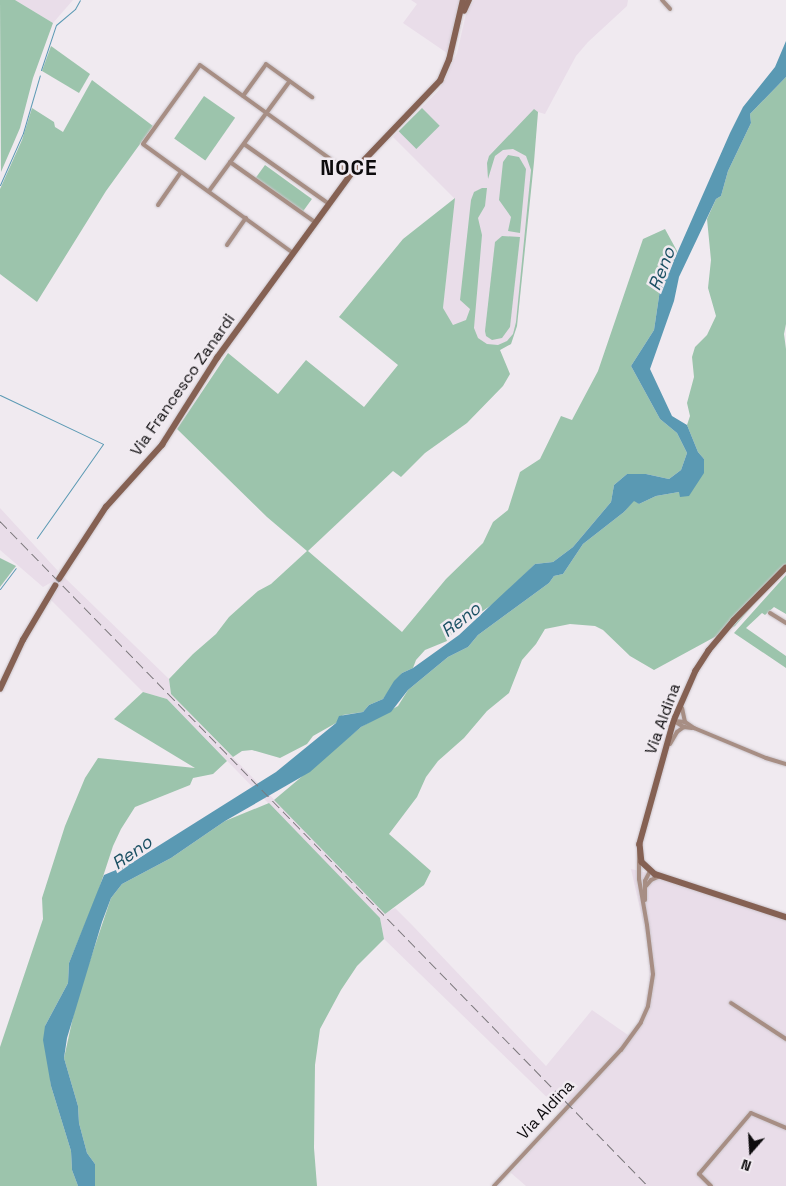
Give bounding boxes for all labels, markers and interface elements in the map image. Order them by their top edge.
district label: NOCE [320,155,378,181]
water label: Reno [644,245,680,293]
street label: Via Francesco Zanardi [127,310,239,460]
water label: Reno [437,598,485,642]
street label: Via Aldina [641,681,685,757]
water label: Reno [108,831,156,875]
street label: Via Aldina [514,1076,578,1144]
north arrow [726,1126,776,1176]
text: N [739,1155,753,1175]

